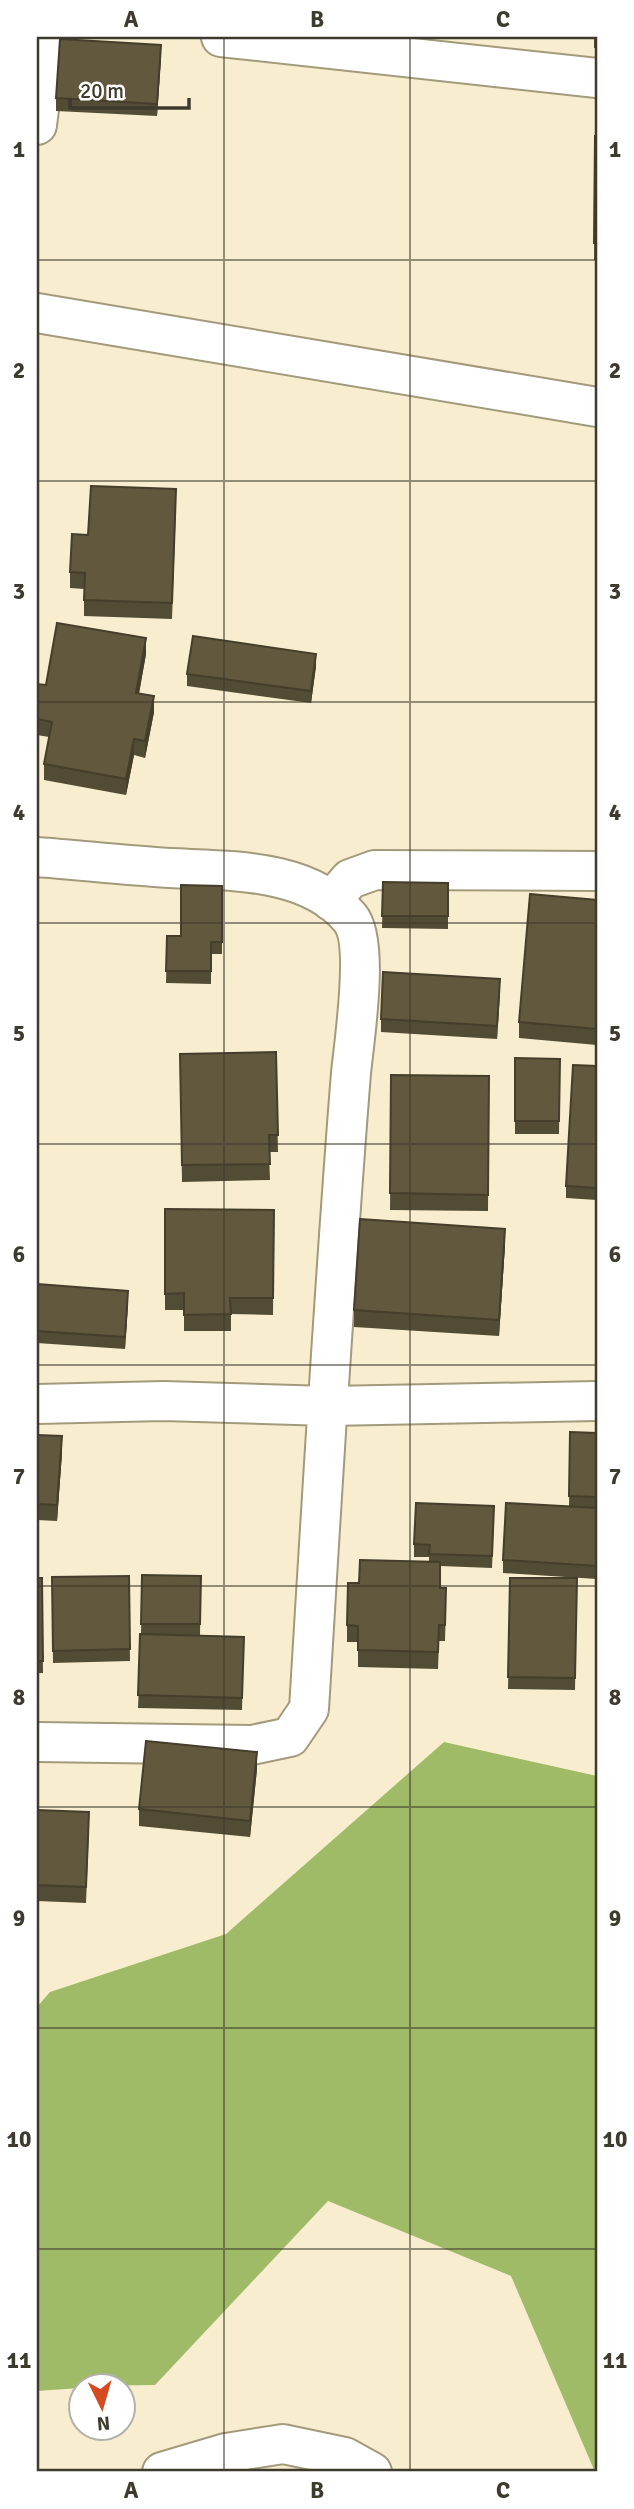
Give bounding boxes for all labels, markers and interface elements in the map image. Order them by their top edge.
text: A [124,5,139,34]
text: B [310,5,324,34]
text: C [496,5,510,34]
scale bar [70,66,189,110]
text: 20 m [80,78,124,104]
text: 1 [13,135,25,164]
text: 1 [609,135,621,164]
text: 2 [13,356,25,385]
text: 2 [609,356,621,385]
text: 3 [13,577,25,606]
text: 3 [609,577,621,606]
text: 4 [13,798,25,827]
text: 4 [609,798,621,827]
text: 5 [13,1019,25,1048]
text: 5 [609,1019,621,1048]
text: 6 [13,1240,25,1269]
text: 6 [609,1240,621,1269]
text: 7 [13,1462,25,1491]
text: 7 [609,1462,621,1491]
text: 8 [13,1683,25,1712]
text: 8 [609,1683,621,1712]
text: 9 [13,1904,25,1933]
text: 9 [609,1904,621,1933]
text: 10 [7,2125,31,2154]
text: 10 [603,2125,627,2154]
text: 11 [7,2346,31,2375]
text: 11 [603,2346,627,2375]
north arrow [66,2372,136,2442]
text: N [96,2410,111,2435]
text: A [124,2476,139,2505]
text: B [310,2476,324,2505]
text: C [496,2476,510,2505]

